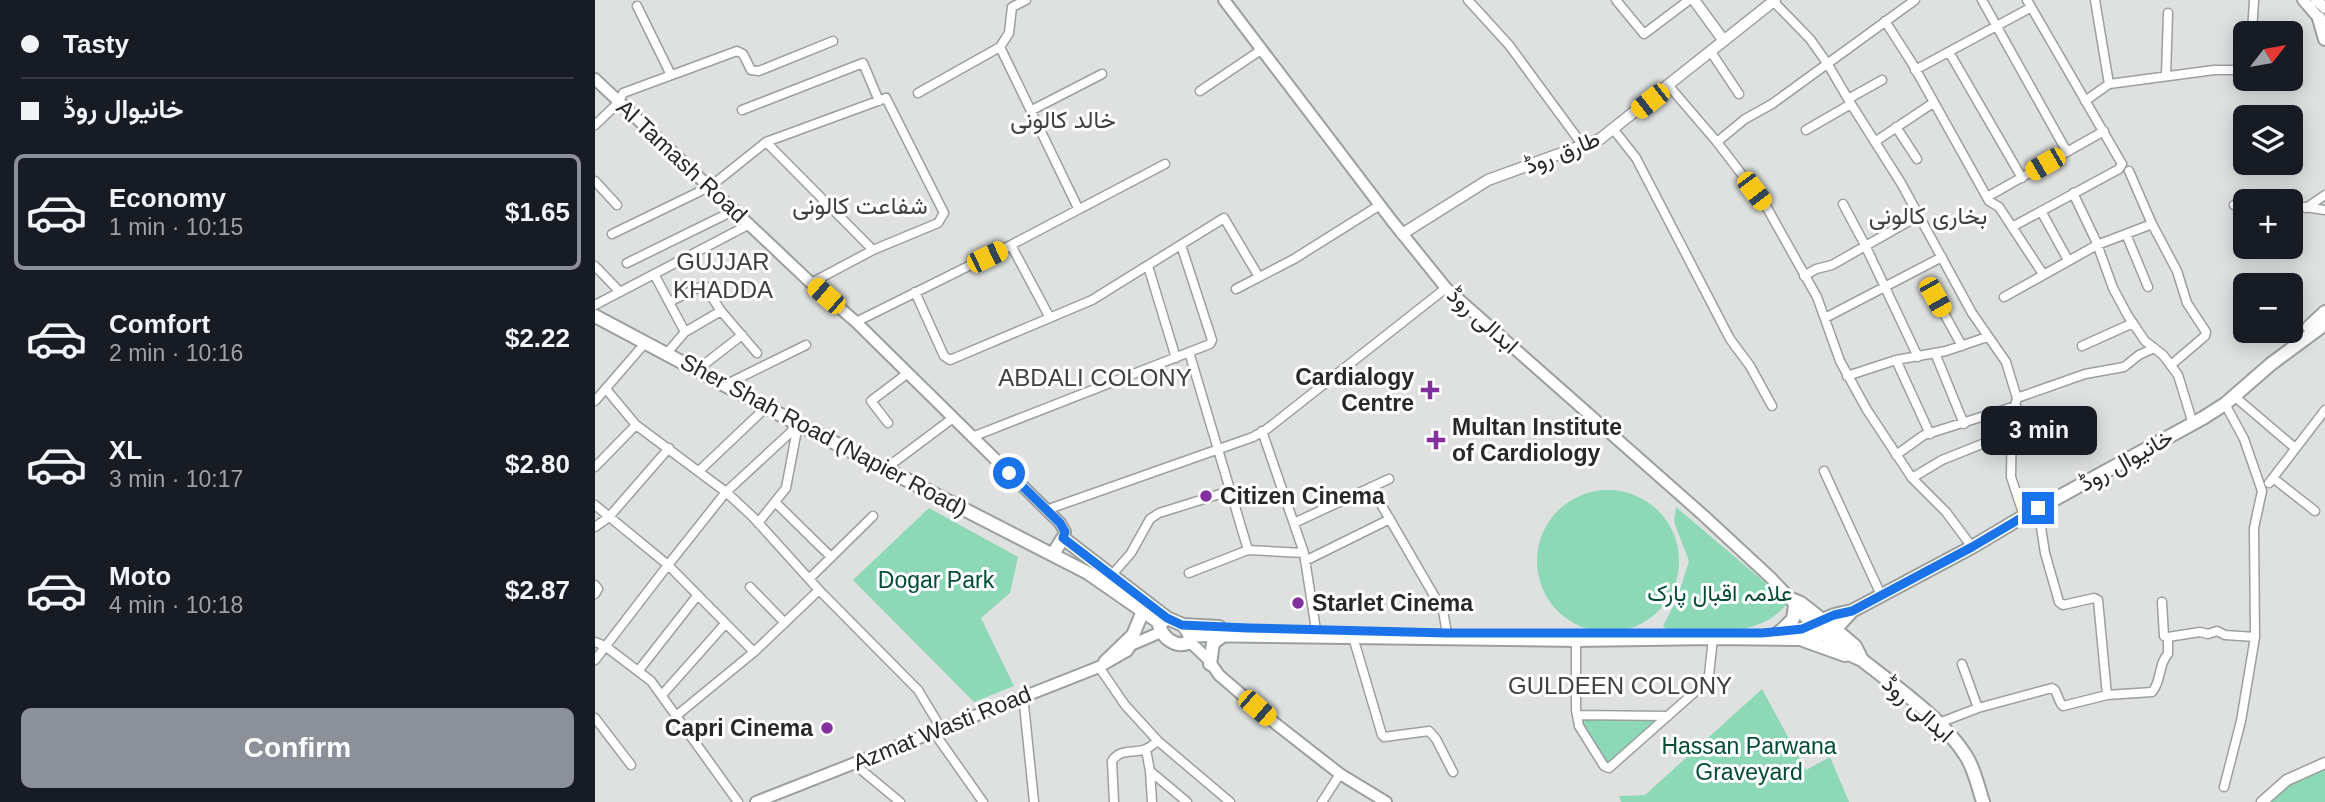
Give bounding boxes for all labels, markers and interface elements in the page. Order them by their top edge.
north arrow [2233,21,2303,91]
map controls [2233,21,2303,343]
text: Tasty [63,29,129,59]
car [1627,80,1674,122]
text: خانیوال روڈ [63,94,183,124]
street label: Al Tamash Road [612,94,752,228]
button: layers [2233,105,2303,175]
district label: خالد کالونی [1010,106,1116,135]
street label: طارق روڈ [1520,125,1604,181]
car [2022,144,2069,184]
car [1733,168,1776,214]
icon: car [25,181,88,244]
text: Economy [109,183,226,213]
button: + [2233,189,2303,259]
district label: شفاعت کالونی [792,192,928,221]
text: $1.65 [505,197,570,227]
district label: بخاری کالونی [1869,202,1987,231]
text: 1 min · 10:15 [109,214,243,240]
car [964,238,1011,276]
district label: GUJJAR KHADDA [673,248,773,303]
button: − [2233,273,2303,343]
car [804,274,849,318]
car [1916,274,1955,320]
street label: ابدالی روڈ [1441,281,1524,360]
icon: car [25,307,88,370]
text: Comfort [109,309,210,339]
text: $2.22 [505,323,570,353]
text: 2 min · 10:16 [109,340,243,366]
street label: Sher Shah Road (Napier Road) [676,348,972,522]
district label: ABDALI COLONY [998,364,1192,391]
place label: Cardialogy Centre [1295,364,1414,416]
marker: Cardialogy Centre [1420,380,1440,400]
callout: 3 min [1980,406,2096,456]
place label: Multan Institute of Cardiology [1452,414,1622,466]
text: 3 min [2009,417,2069,443]
street label: خانیوال روڈ [2075,424,2178,498]
marker: Multan Institute of Cardiology [1426,430,1446,450]
icon: car [25,433,88,496]
text: XL [109,435,142,465]
text: $2.80 [505,449,570,479]
route start [993,457,1025,489]
text: 3 min · 10:17 [109,466,243,492]
place label: Citizen Cinema [1220,483,1385,509]
marker: Citizen Cinema [1198,488,1214,504]
route end [2022,492,2054,524]
icon: car [25,559,88,622]
text: Moto [109,561,171,591]
park label: Dogar Park [878,567,995,593]
text: $2.87 [505,575,570,605]
park label: علامہ اقبال پارک [1647,580,1793,609]
place label: Starlet Cinema [1312,590,1473,616]
text: 4 min · 10:18 [109,592,243,618]
marker: Starlet Cinema [1290,595,1306,611]
street label: ابدالی روڈ [1876,670,1959,749]
district label: GULDEEN COLONY [1508,672,1732,699]
street label: Azmat Wasti Road [849,680,1035,776]
car [1235,686,1280,730]
button: Confirm [21,708,574,788]
place label: Capri Cinema [665,715,813,741]
marker: Capri Cinema [819,720,835,736]
park label: Hassan Parwana Graveyard [1661,733,1837,785]

